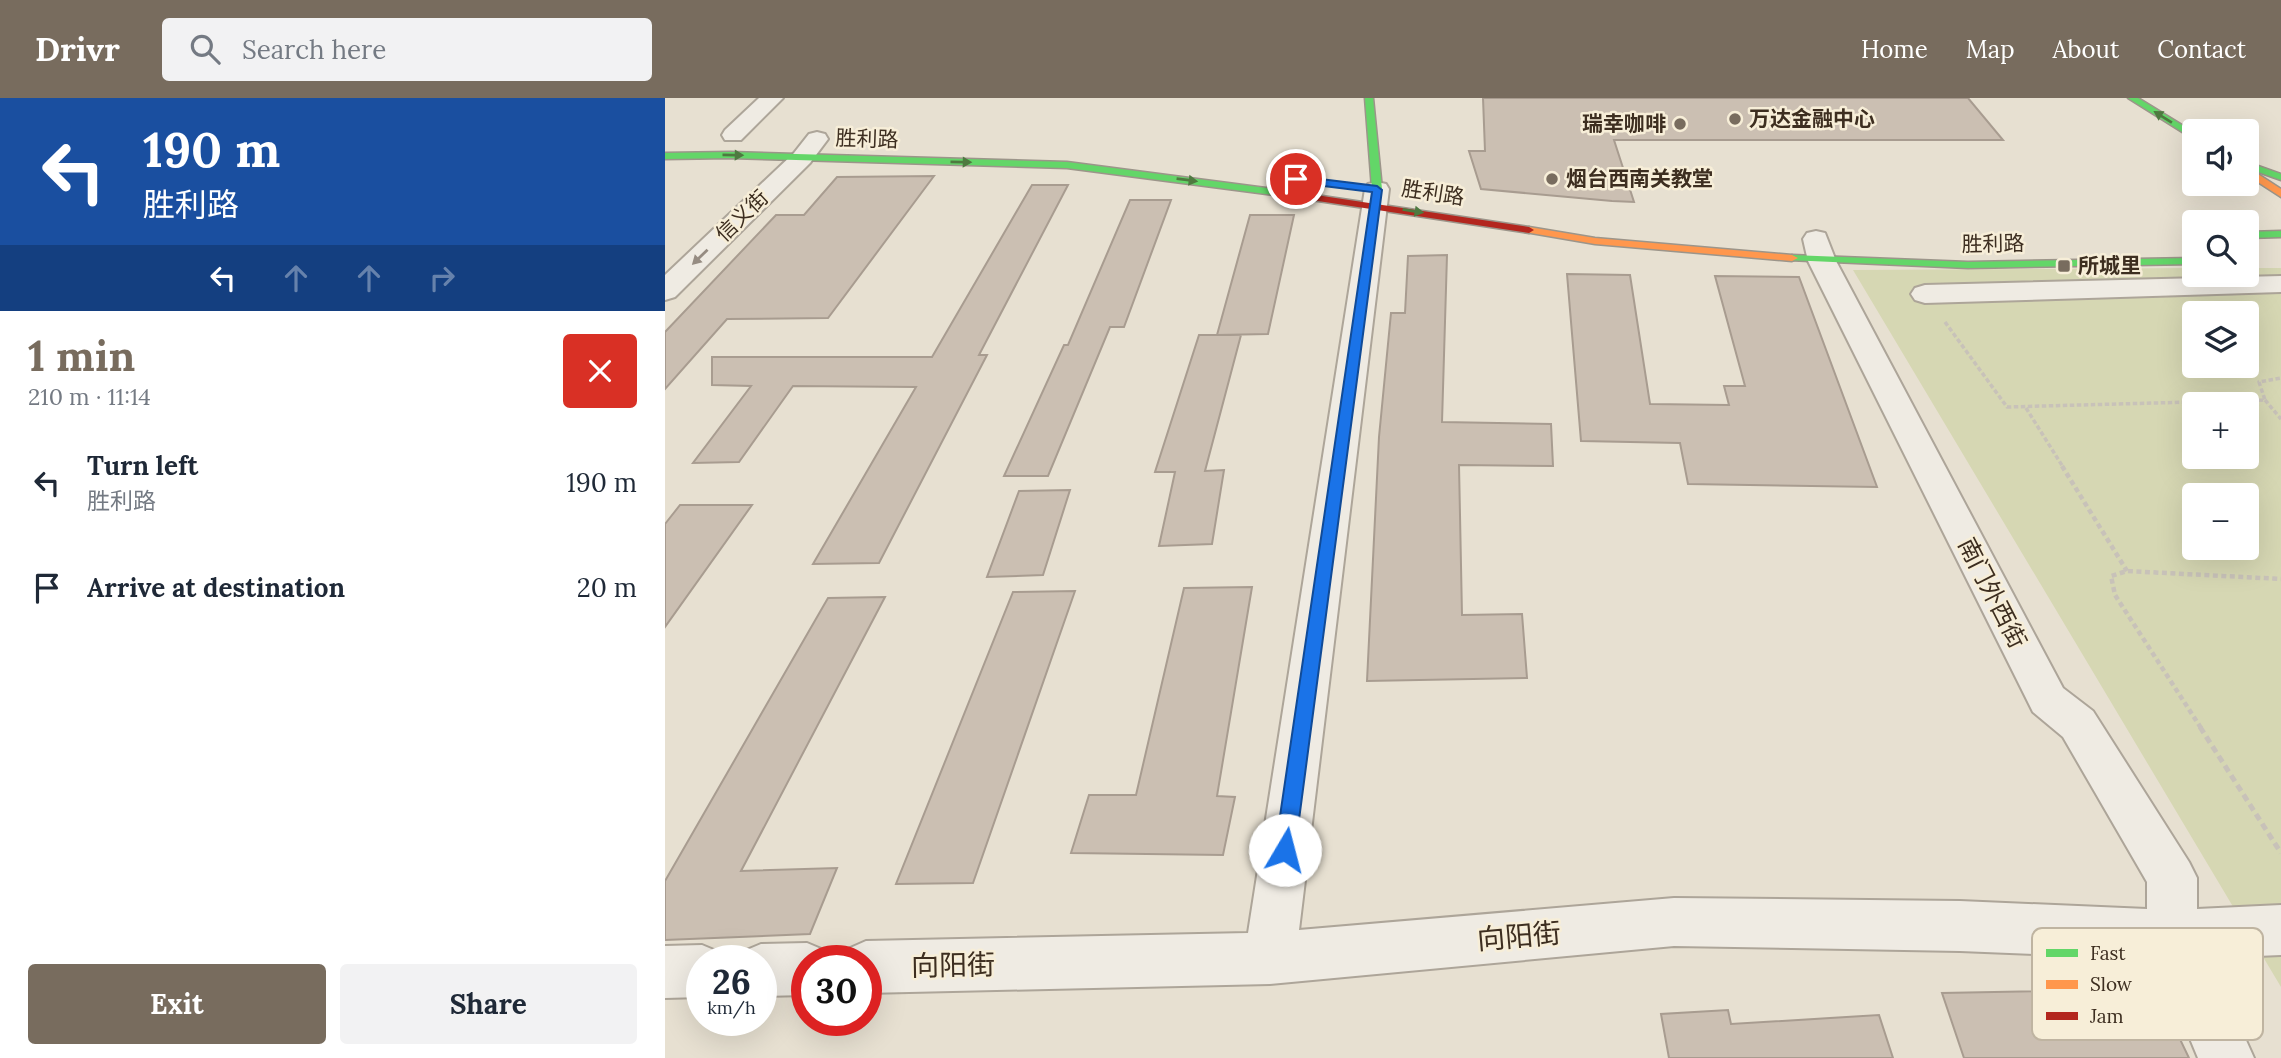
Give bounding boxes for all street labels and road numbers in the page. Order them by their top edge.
street label: 胜利路 [835,124,899,153]
street label: 胜利路 [1400,174,1466,211]
street label: 信义街 [710,184,774,247]
street label: 胜利路 [1961,229,2025,258]
street label: 南门外西街 [1951,532,2033,653]
street label: 向阳街 [1476,914,1562,958]
street label: 向阳街 [911,946,995,984]

